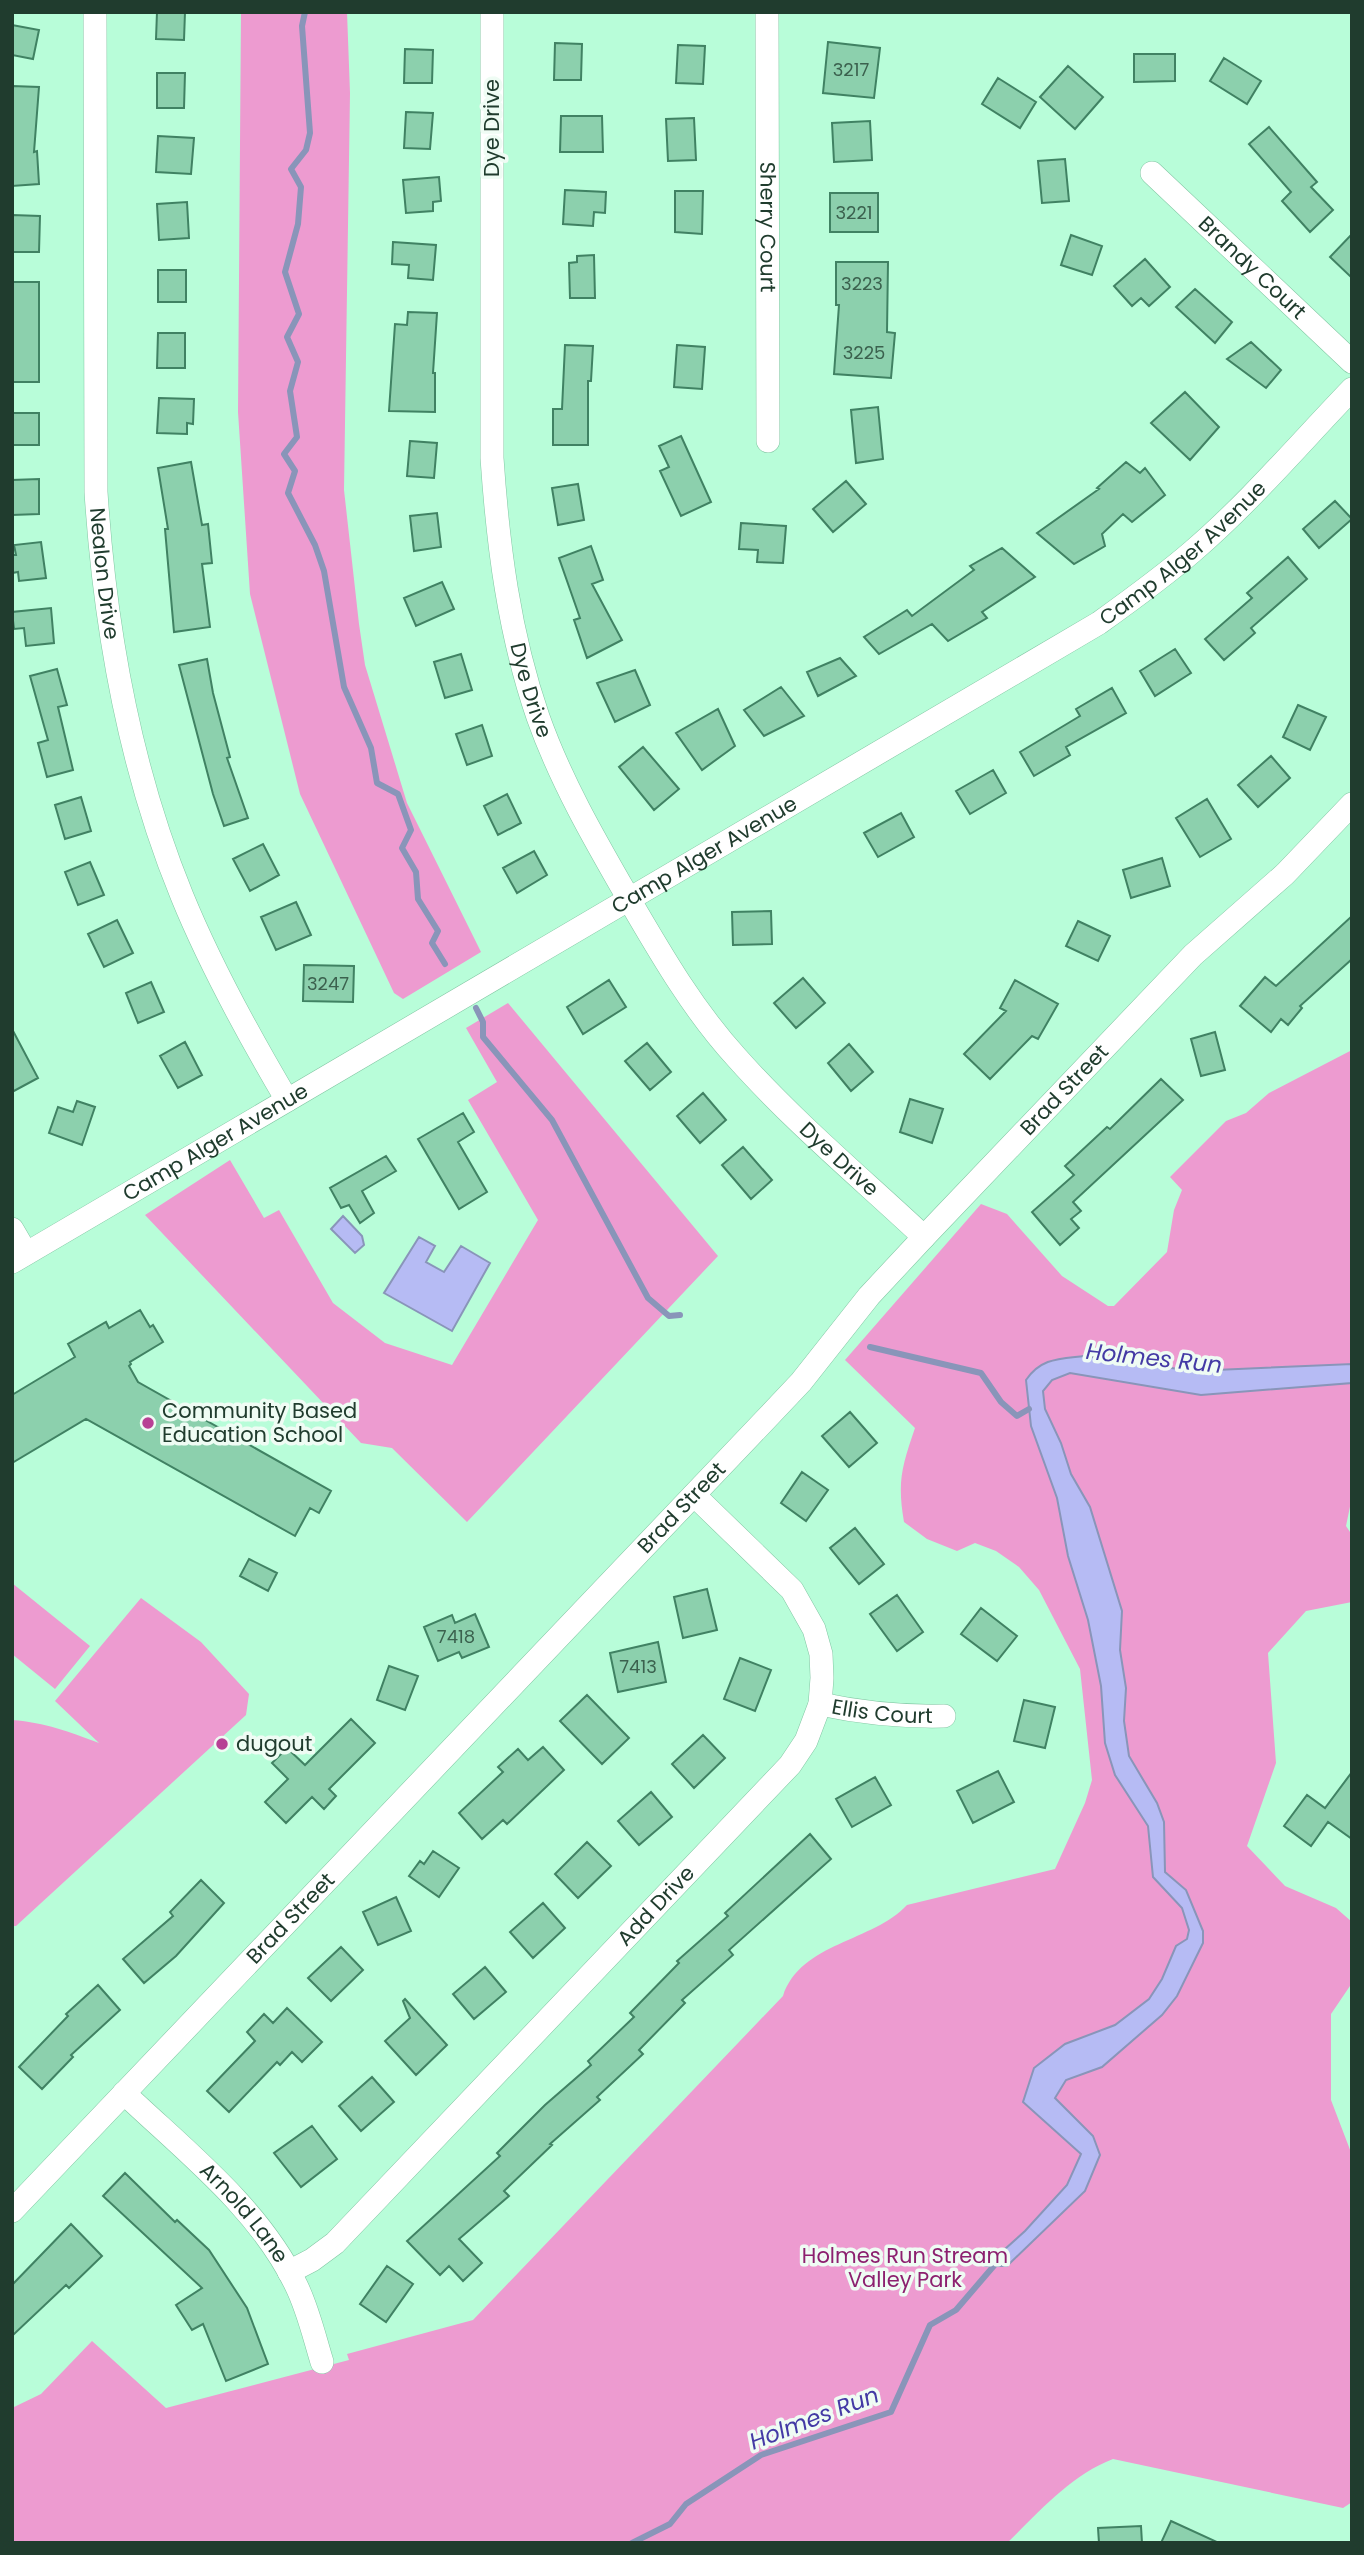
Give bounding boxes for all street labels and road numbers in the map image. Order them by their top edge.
street label: Dye Drive [477,79,506,177]
street label: Sherry Court [753,162,783,292]
street label: Brandy Court [1192,209,1313,326]
street label: Camp Alger Avenue [1093,474,1272,632]
street label: Nealon Drive [83,507,127,641]
street label: Dye Drive [503,640,559,742]
street label: Camp Alger Avenue [606,789,802,921]
street label: Brad Street [1013,1038,1115,1142]
street label: Camp Alger Avenue [117,1076,313,1208]
street label: Dye Drive [794,1115,885,1203]
street label: Brad Street [631,1455,732,1559]
street label: Ellis Court [830,1692,933,1730]
street label: Add Drive [610,1859,701,1952]
street label: Brad Street [240,1866,341,1970]
street label: Arnold Lane [194,2156,296,2268]

